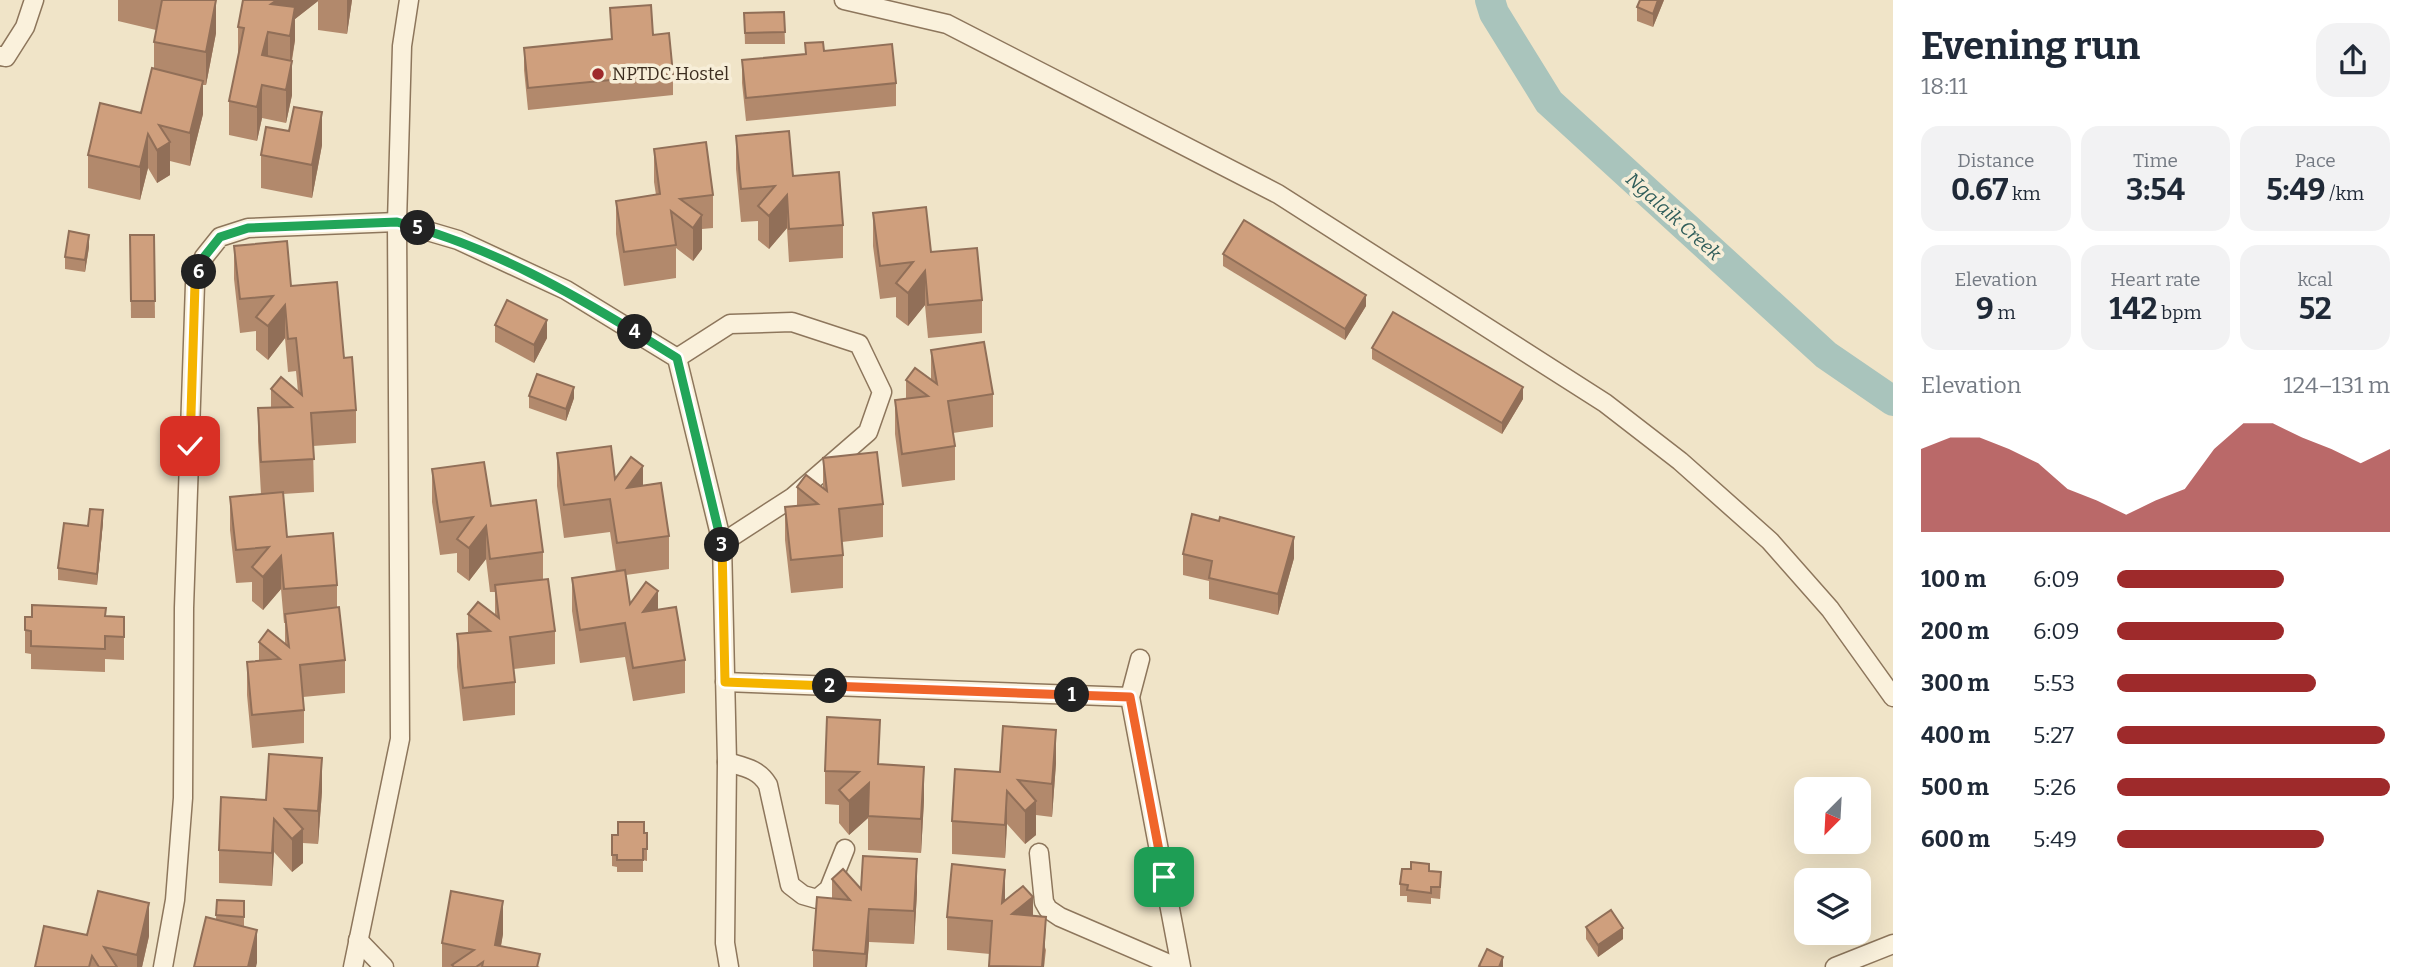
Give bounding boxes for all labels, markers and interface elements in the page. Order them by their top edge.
text: Evening run [1921,23,2140,69]
button: share [2316,23,2390,97]
place label: NPTDC Hostel [612,63,729,85]
marker: NPTDC Hostel [590,66,606,82]
text: 18:11 [1921,72,1968,100]
text: Distance [1957,149,2034,172]
text: Time [2133,149,2178,172]
text: Pace [2295,149,2336,172]
water label: Ngalaik Creek [1621,168,1726,266]
text: 0.67 [1951,172,2008,208]
text: 3:54 [2126,172,2185,208]
text: 5:49 [2266,172,2326,208]
text: km [2008,182,2041,205]
text: /km [2326,182,2364,205]
pin: 5 [400,210,436,246]
text: 5 [412,216,423,239]
pin: 6 [182,254,216,290]
text: 6 [193,260,204,283]
text: Elevation [1954,268,2037,291]
text: Heart rate [2111,268,2200,291]
text: kcal [2297,268,2333,291]
text: 9 [1976,291,1994,327]
text: 142 [2109,291,2157,327]
text: 52 [2299,291,2332,327]
text: m [1994,301,2016,324]
text: bpm [2157,301,2202,324]
pin: 4 [618,314,652,350]
text: 4 [629,320,640,343]
text: Elevation [1921,371,2021,399]
text: 124–131 m [2283,371,2390,399]
pin [160,416,220,476]
icon: check [171,427,209,465]
pin: 3 [704,528,740,562]
text: 3 [716,533,727,556]
text: 100 m [1921,565,1986,593]
text: 6:09 [2033,565,2080,593]
text: 200 m [1921,617,1989,645]
text: 6:09 [2033,617,2080,645]
pin: 2 [812,668,848,704]
text: 300 m [1921,669,1990,697]
text: 5:53 [2033,669,2075,697]
text: 2 [824,674,835,697]
pin: 1 [1054,678,1090,712]
text: 1 [1067,683,1076,706]
text: 400 m [1921,721,1990,749]
text: 5:27 [2033,721,2074,749]
text: 500 m [1921,773,1989,801]
text: 5:26 [2033,773,2076,801]
north arrow [1794,777,1871,854]
map controls [1794,777,1871,945]
text: 600 m [1921,825,1990,853]
text: 5:49 [2033,825,2077,853]
pin [1134,847,1194,907]
icon: arrive [1145,858,1183,896]
button: layers [1794,868,1871,945]

